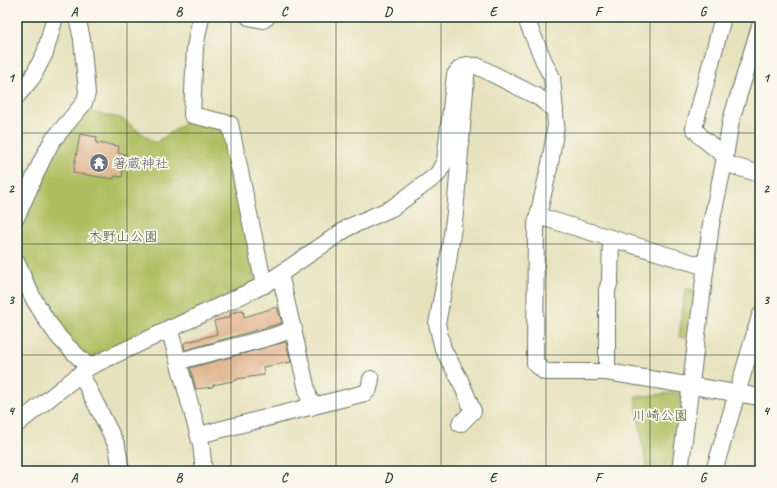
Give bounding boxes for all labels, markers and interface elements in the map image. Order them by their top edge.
text: A [71,4,79,20]
text: B [176,4,184,20]
text: C [281,4,289,20]
text: D [384,4,393,20]
text: E [490,4,499,20]
text: F [595,4,604,20]
text: G [700,4,708,20]
text: 1 [8,70,16,86]
text: 1 [763,70,771,86]
temple icon: 箸蔵神社 [88,152,110,174]
place label: 箸蔵神社 [113,155,169,172]
text: 2 [8,181,15,197]
text: 2 [763,181,770,197]
park label: 木野山公園 [88,228,158,245]
text: 3 [8,292,15,308]
text: 3 [763,292,770,308]
text: 4 [8,403,16,419]
text: 4 [763,403,771,419]
park label: 川崎公園 [632,407,688,424]
text: A [71,470,79,486]
text: B [176,470,184,486]
text: C [281,470,289,486]
text: D [384,470,393,486]
text: E [490,470,499,486]
text: F [595,470,604,486]
text: G [700,470,708,486]

